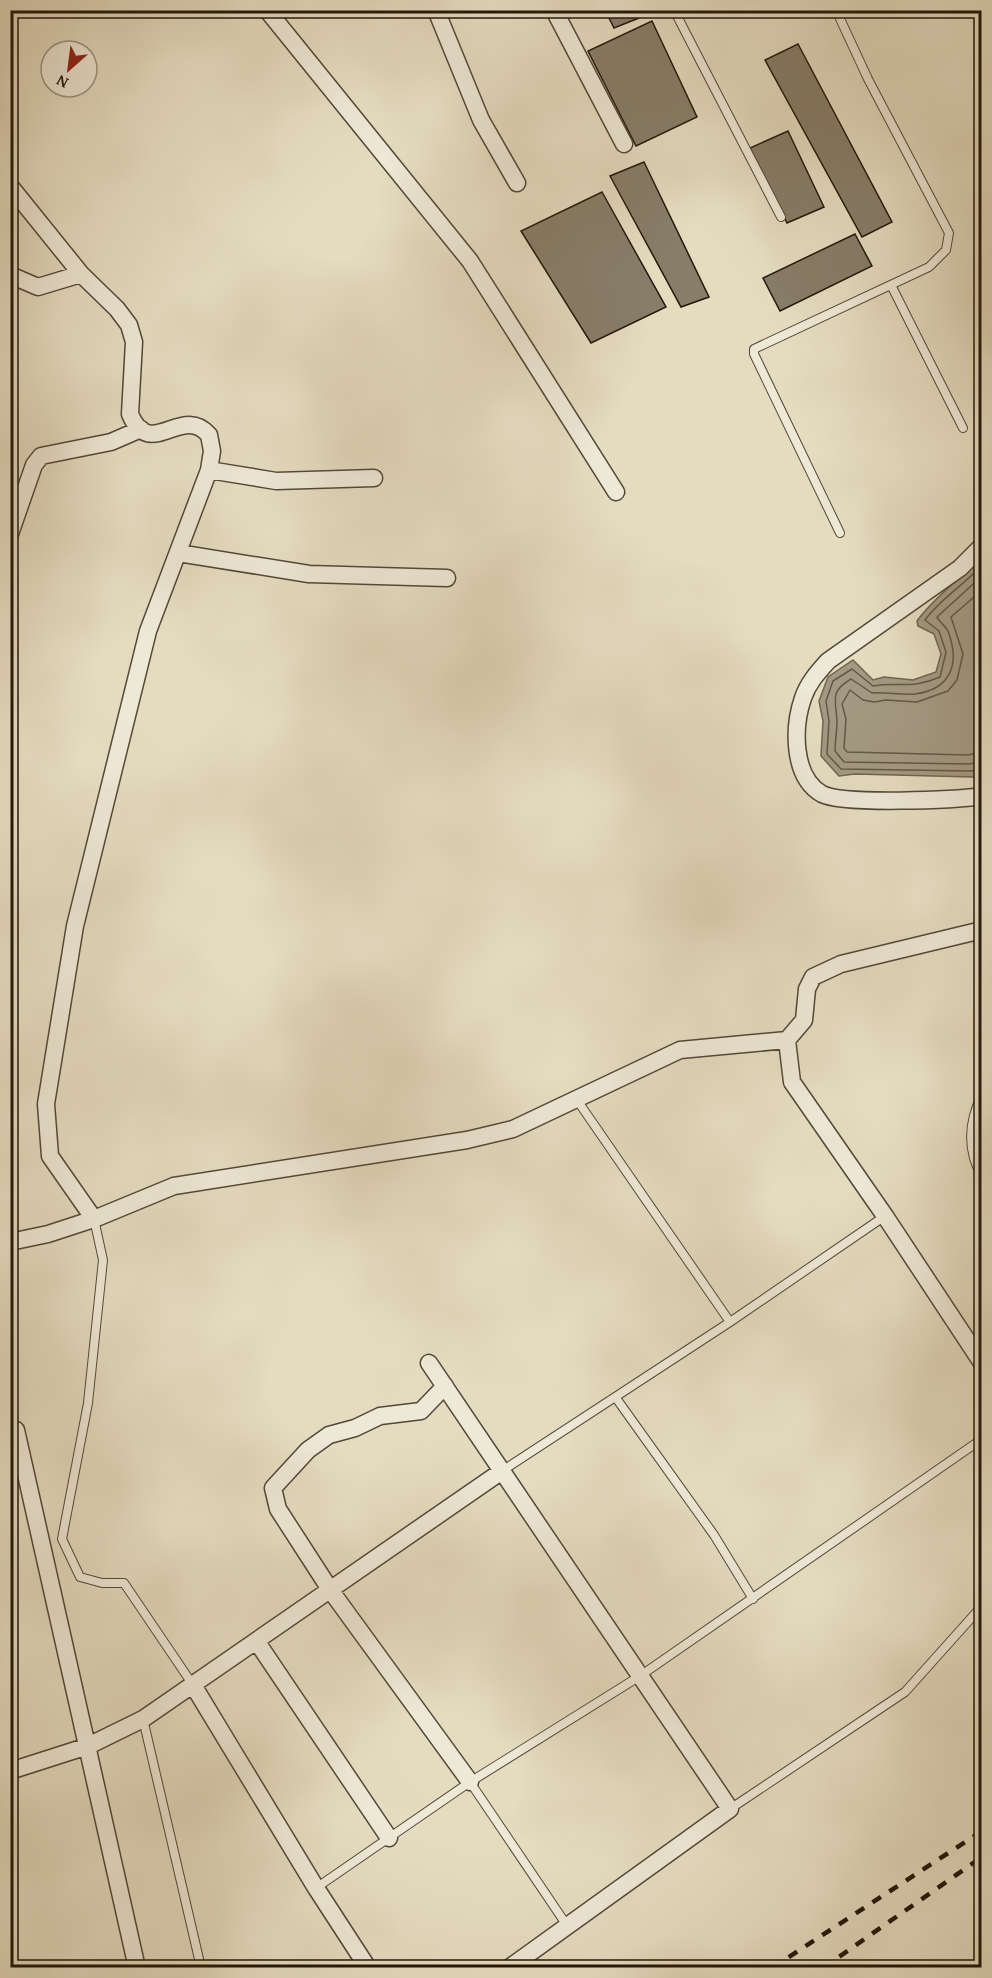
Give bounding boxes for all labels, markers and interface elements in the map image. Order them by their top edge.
north arrow [39,39,99,99]
text: N [51,69,72,95]

